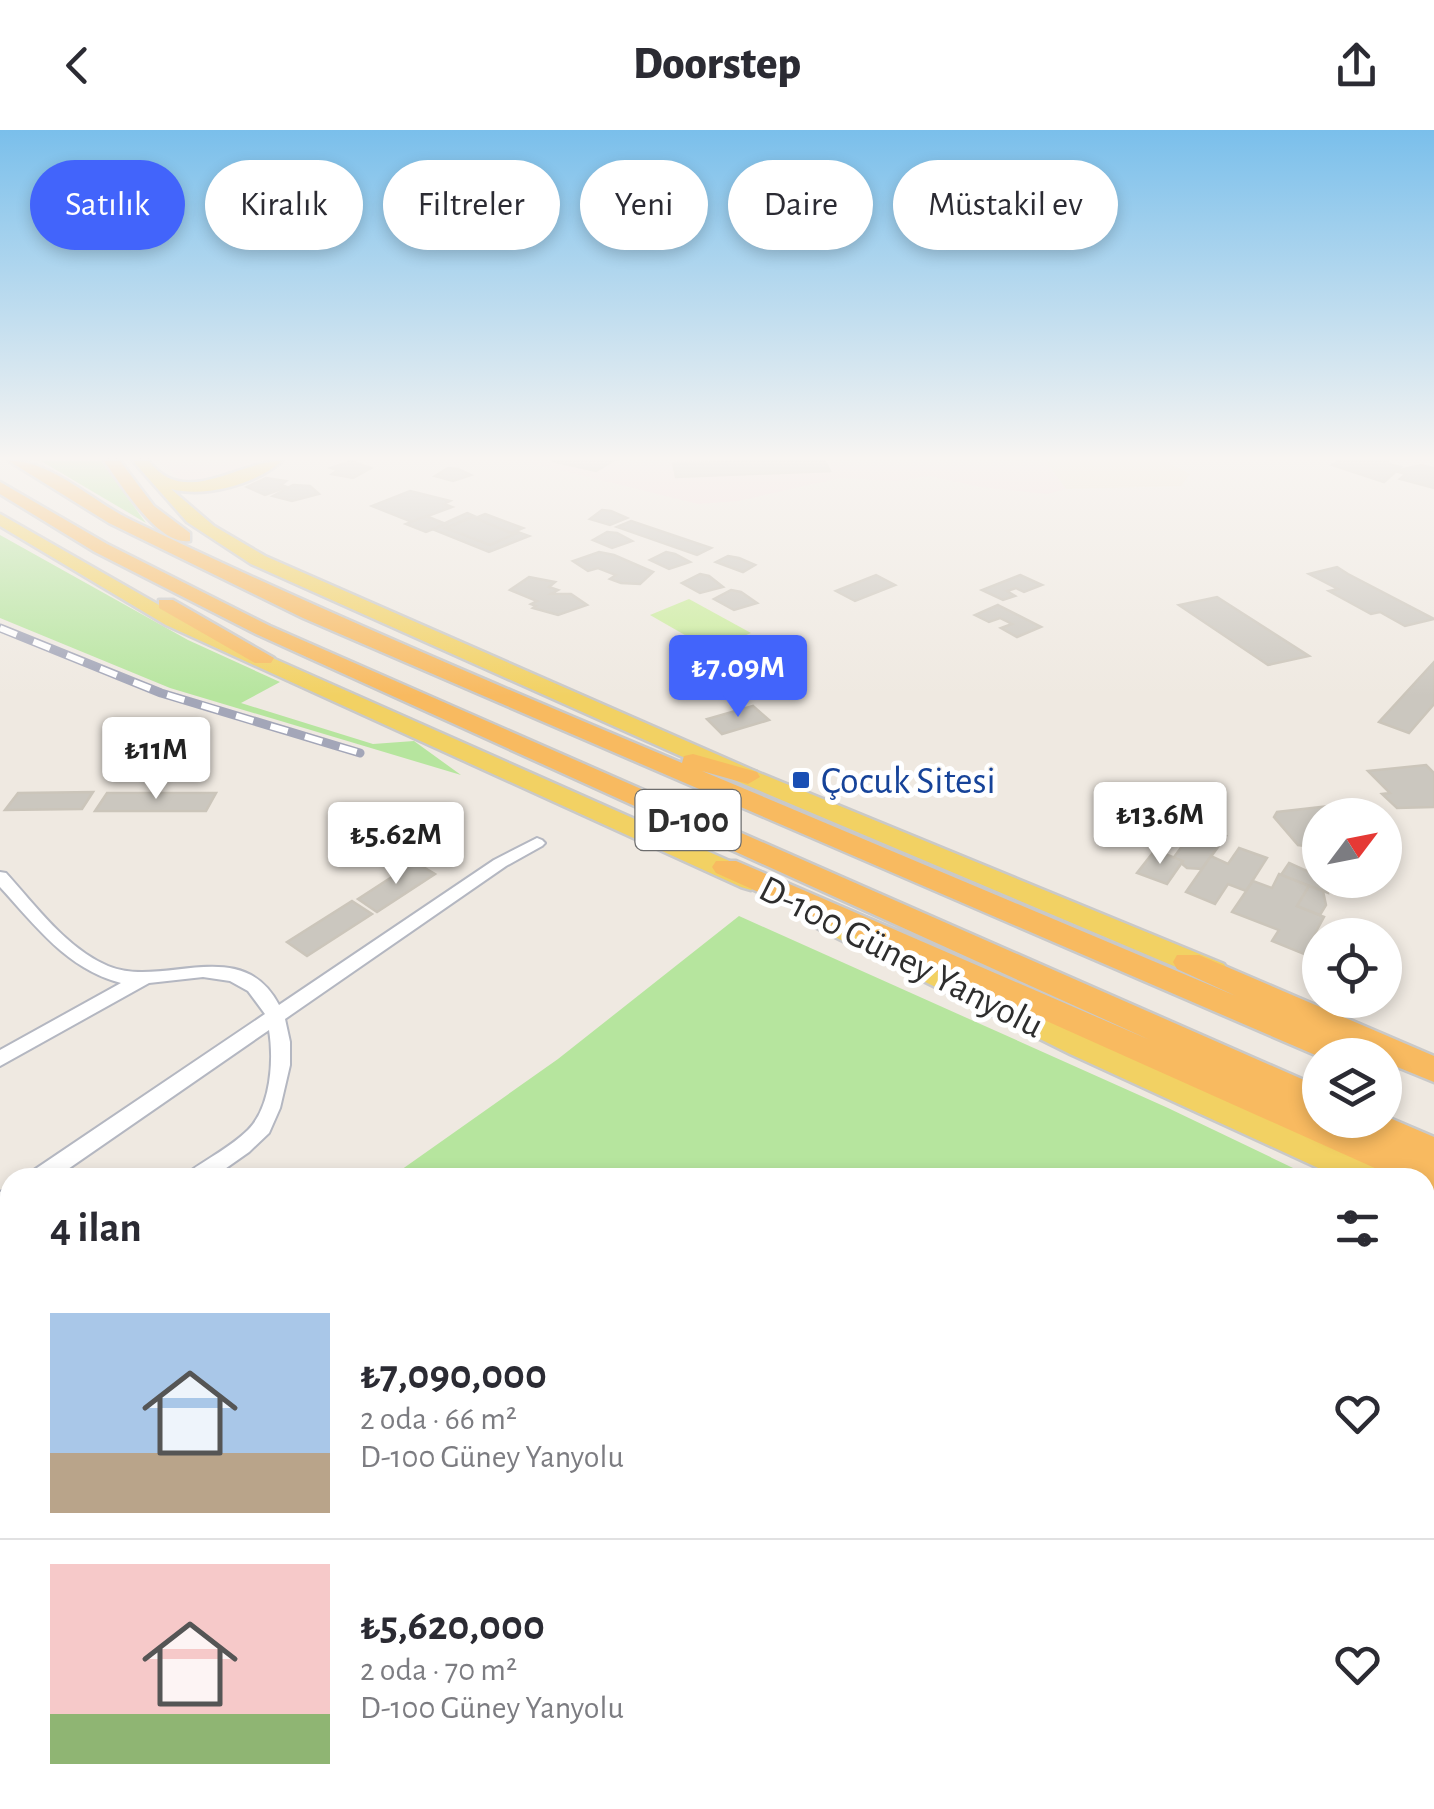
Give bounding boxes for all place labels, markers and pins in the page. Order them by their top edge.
pin: ₺7.09M [657,635,819,720]
pin: ₺11M [97,717,215,802]
place label: Çocuk Sitesi [821,763,996,801]
marker: Çocuk Sitesi [790,769,812,791]
pin: ₺13.6M [1079,782,1241,867]
pin: ₺5.62M [315,802,477,887]

